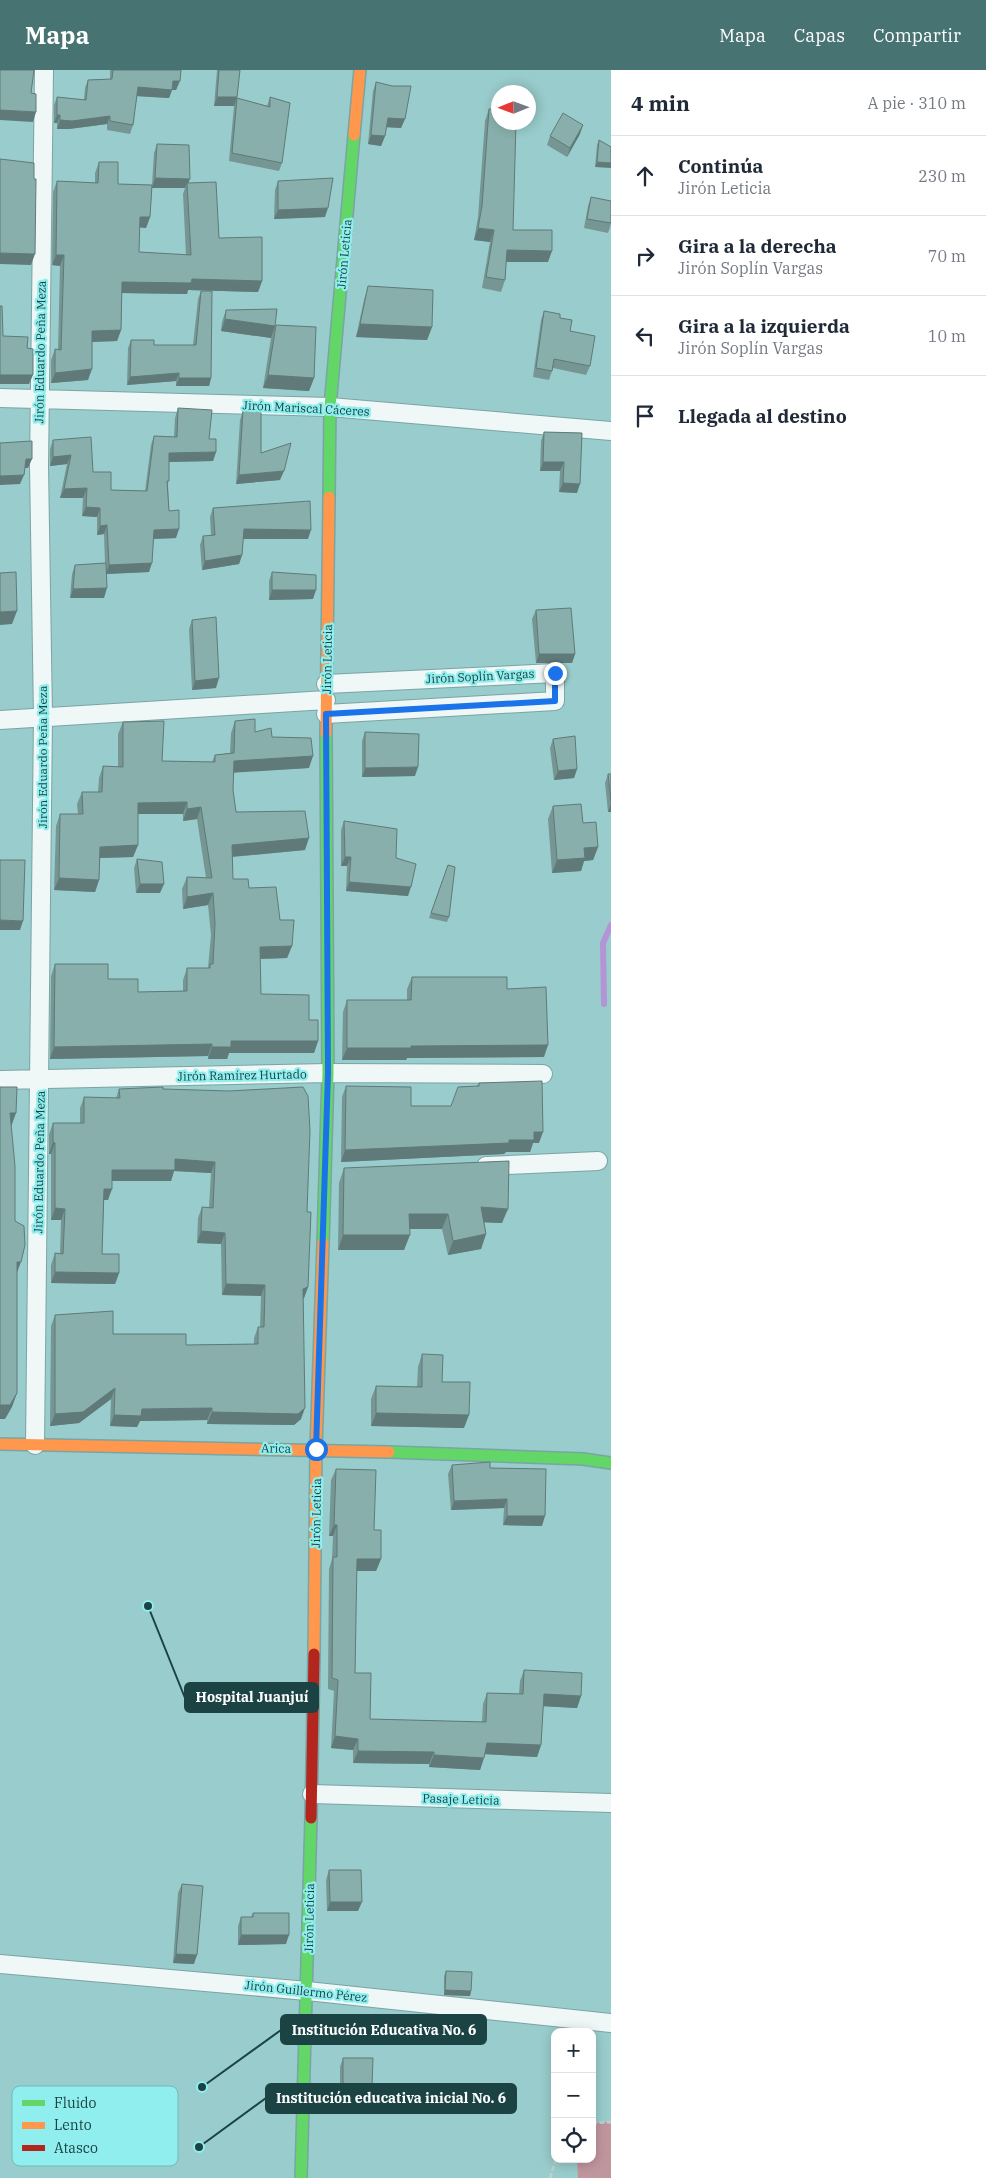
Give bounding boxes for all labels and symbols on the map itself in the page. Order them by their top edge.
north arrow [491,85,536,130]
street label: Jirón Leticia [333,218,355,289]
street label: Jirón Eduardo Peña Meza [31,280,49,424]
street label: Jirón Mariscal Cáceres [242,397,370,419]
street label: Jirón Leticia [319,623,335,694]
route end [544,662,567,685]
street label: Jirón Soplín Vargas [425,666,535,686]
street label: Jirón Eduardo Peña Meza [35,685,50,829]
street label: Jirón Ramírez Hurtado [177,1066,307,1084]
street label: Jirón Eduardo Peña Meza [30,1090,48,1234]
route start [305,1438,328,1461]
street label: Arica [261,1440,292,1456]
street label: Jirón Leticia [308,1477,324,1548]
callout: Hospital Juanjuí [185,1683,318,1712]
text: Hospital Juanjuí [196,1688,309,1706]
street label: Pasaje Leticia [422,1790,500,1808]
street label: Jirón Leticia [301,1882,317,1953]
street label: Jirón Guillermo Pérez [244,1977,368,2005]
callout: Institución Educativa No. 6 [281,2015,486,2044]
text: Institución Educativa No. 6 [292,2021,476,2039]
callout: Institución educativa inicial No. 6 [266,2084,516,2113]
legend [12,2086,178,2166]
text: Institución educativa inicial No. 6 [276,2089,506,2107]
text: Fluido [54,2094,97,2112]
text: Lento [54,2116,92,2134]
text: Atasco [54,2139,98,2157]

